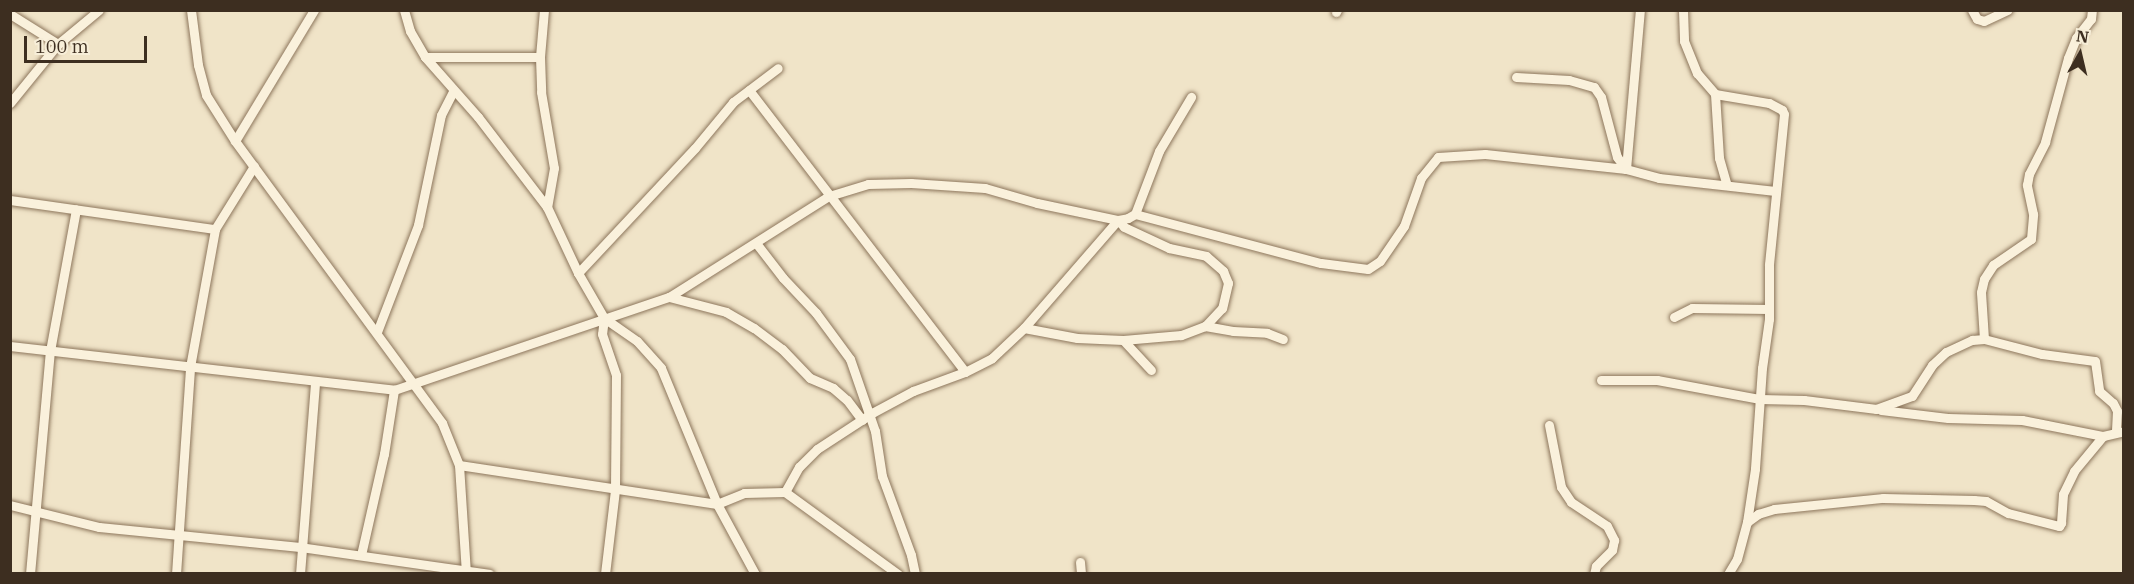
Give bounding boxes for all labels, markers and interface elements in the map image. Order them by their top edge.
scale bar [27,24,150,62]
north arrow [2050,24,2110,84]
text: N [2075,25,2090,47]
text: 100 m [35,35,89,58]

